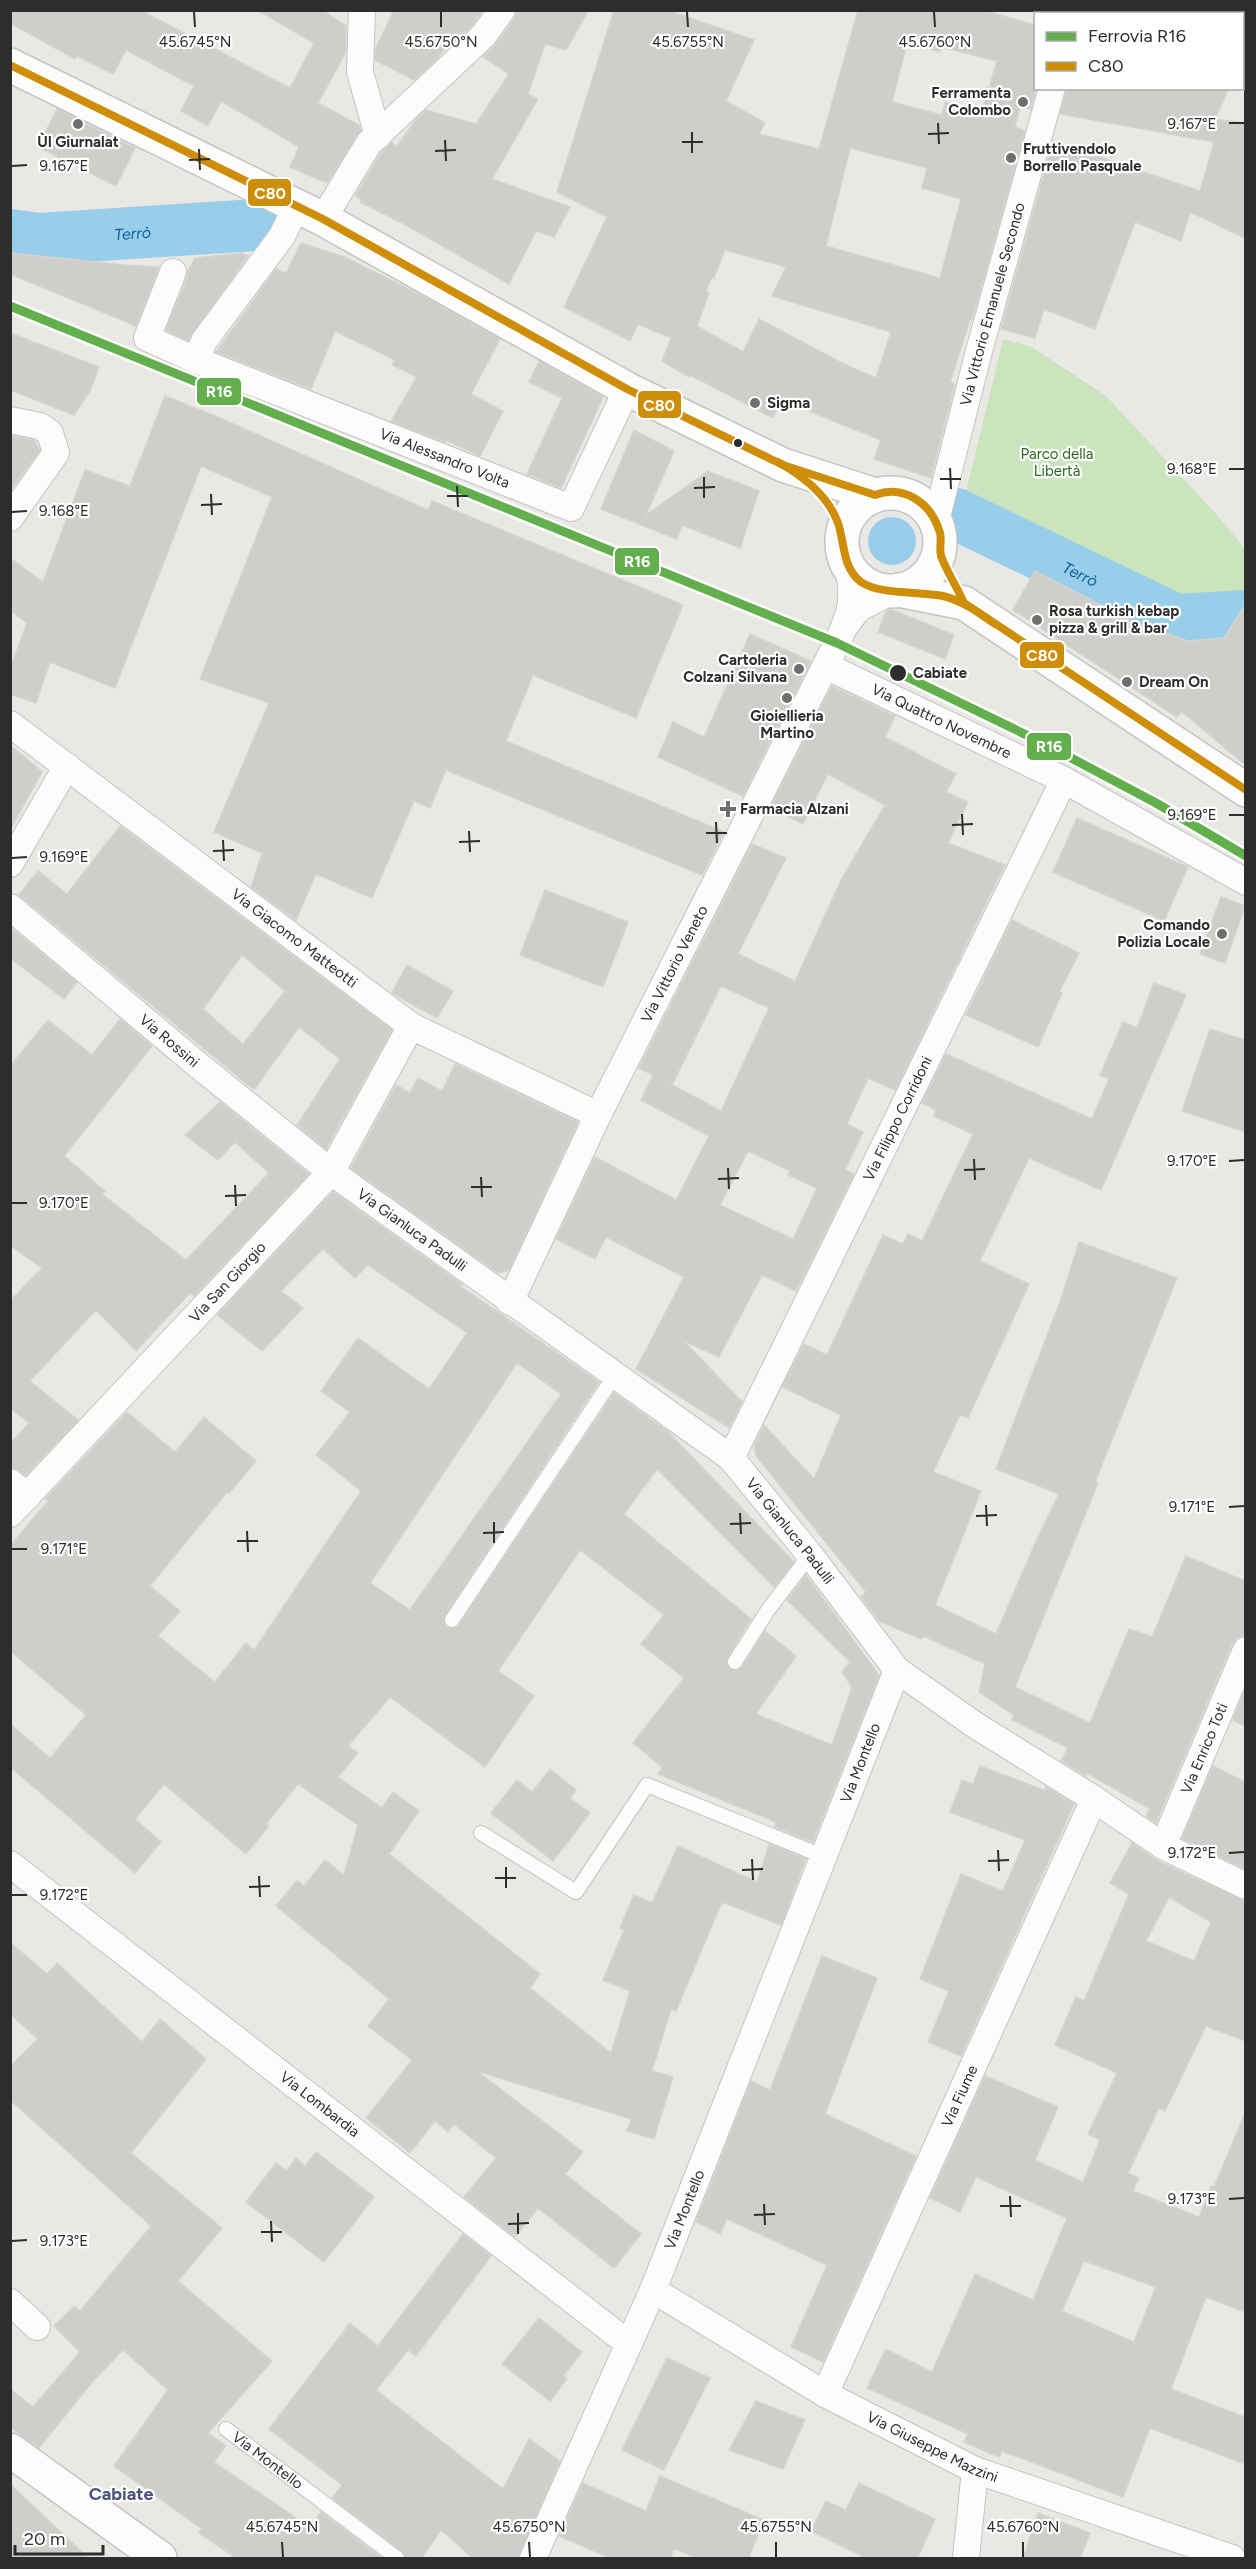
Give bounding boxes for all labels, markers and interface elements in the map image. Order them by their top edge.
legend [1034,12,1244,90]
text: Ferrovia R16 [1088,25,1186,47]
text: 45.6745°N [159,33,231,51]
text: 45.6750°N [405,33,478,51]
text: 45.6755°N [652,33,724,51]
text: 45.6760°N [899,33,971,51]
text: C80 [1088,55,1124,77]
place label: Ferramenta Colombo [931,84,1011,119]
marker: Ferramenta Colombo [1016,95,1030,109]
text: 9.167°E [1168,115,1216,133]
marker: Ùl Giurnalat [71,117,85,131]
place label: Ùl Giurnalat [37,132,119,151]
place label: Fruttivendolo Borrello Pasquale [1023,140,1142,175]
marker: Fruttivendolo Borrello Pasquale [1004,151,1018,165]
text: 9.167°E [40,157,88,175]
line badge: C80 [247,178,292,207]
text: C80 [254,184,286,203]
street label: Via Vittorio Emanuele Secondo [956,200,1029,408]
water label: Terrò [114,222,152,244]
line badge: R16 [196,377,242,406]
text: R16 [206,382,232,401]
line badge: C80 [637,390,682,419]
place label: Sigma [767,394,810,412]
text: C80 [643,396,675,415]
marker: Sigma [748,396,762,410]
street label: Via Alessandro Volta [377,424,512,492]
unlabelled marker [732,437,744,449]
park label: Parco della Libertà [1020,445,1094,480]
text: 9.168°E [1167,460,1217,478]
text: 9.168°E [39,502,89,520]
line badge: R16 [614,547,660,576]
text: R16 [624,552,650,571]
water label: Terrò [1060,557,1101,590]
place label: Rosa turkish kebap pizza & grill & bar [1049,602,1179,637]
marker: Rosa turkish kebap pizza & grill & bar [1030,613,1044,627]
line badge: C80 [1019,641,1065,669]
text: C80 [1026,646,1058,665]
place label: Cartoleria Colzani Silvana [683,651,787,686]
marker: Cartoleria Colzani Silvana [792,662,806,676]
marker: Cabiate [888,663,908,683]
place label: Cabiate [913,664,968,682]
place label: Dream On [1139,673,1208,691]
marker: Dream On [1120,675,1134,689]
street label: Via Quattro Novembre [869,680,1014,762]
marker: Gioiellieria Martino [780,691,794,705]
place label: Gioiellieria Martino [750,707,824,742]
line badge: R16 [1026,732,1072,761]
text: R16 [1036,737,1062,756]
place label: Farmacia Alzani [740,800,849,818]
marker: Farmacia Alzani [721,802,735,816]
text: 9.169°E [1167,806,1217,824]
text: 9.169°E [39,848,89,866]
street label: Via Giacomo Matteotti [228,885,361,991]
street label: Via Vittorio Veneto [637,902,712,1026]
place label: Comando Polizia Locale [1117,916,1211,951]
marker: Comando Polizia Locale [1215,927,1229,941]
street label: Via Rossini [136,1011,203,1071]
street label: Via Filippo Corridoni [859,1054,936,1184]
text: 9.170°E [1167,1152,1217,1170]
street label: Via Gianluca Padulli [354,1185,471,1275]
text: 9.170°E [39,1194,89,1212]
street label: Via San Giorgio [186,1238,270,1326]
street label: Via Gianluca Padulli [742,1474,838,1588]
text: 9.171°E [1169,1498,1215,1516]
text: 9.171°E [41,1540,87,1558]
street label: Via Enrico Toti [1177,1700,1232,1796]
street label: Via Montello [837,1720,884,1805]
text: 9.172°E [1168,1844,1216,1862]
text: 9.172°E [40,1886,88,1904]
street label: Via Fiume [938,2062,982,2130]
street label: Via Lombardia [276,2068,363,2141]
street label: Via Montello [661,2167,709,2252]
text: 9.173°E [1168,2190,1216,2208]
text: 9.173°E [40,2232,88,2250]
street label: Via Giuseppe Mazzini [864,2408,1000,2486]
street label: Via Montello [228,2428,307,2493]
district label: Cabiate [89,2483,153,2505]
scale bar [15,2518,104,2556]
text: 45.6745°N [246,2518,318,2536]
text: 45.6750°N [493,2518,566,2536]
text: 45.6755°N [740,2518,812,2536]
text: 45.6760°N [987,2518,1059,2536]
text: 20 m [24,2528,65,2550]

